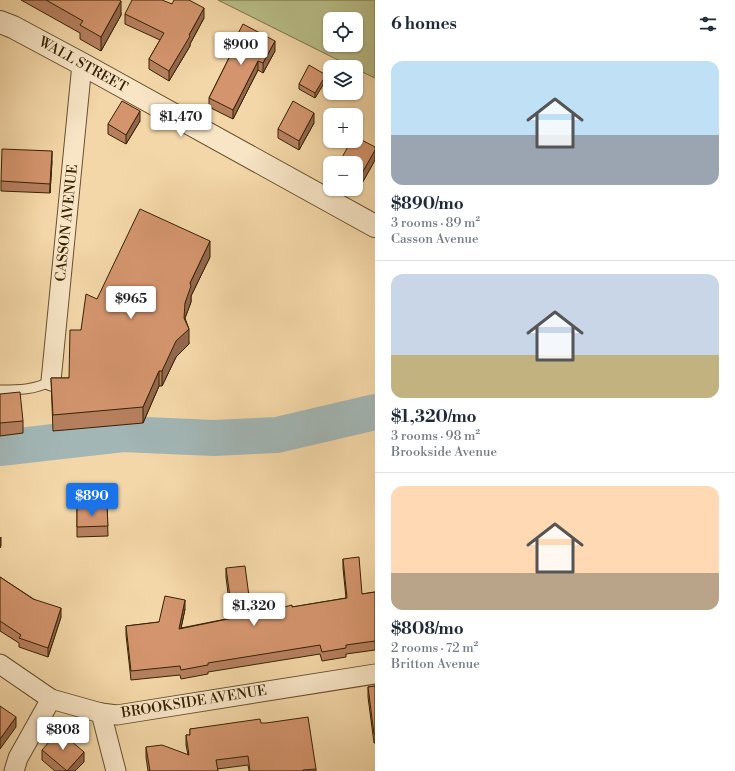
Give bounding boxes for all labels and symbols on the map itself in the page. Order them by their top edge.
pin: $900 [217,32,265,66]
street label: WALL STREET [35,33,131,97]
pin: $1,470 [148,104,214,138]
street label: CASSON AVENUE [52,163,82,283]
pin: $965 [107,286,155,320]
pin: $890 [68,483,116,517]
pin: $1,320 [221,593,287,627]
street label: BROOKSIDE AVENUE [119,682,268,723]
pin: $808 [39,717,87,751]

